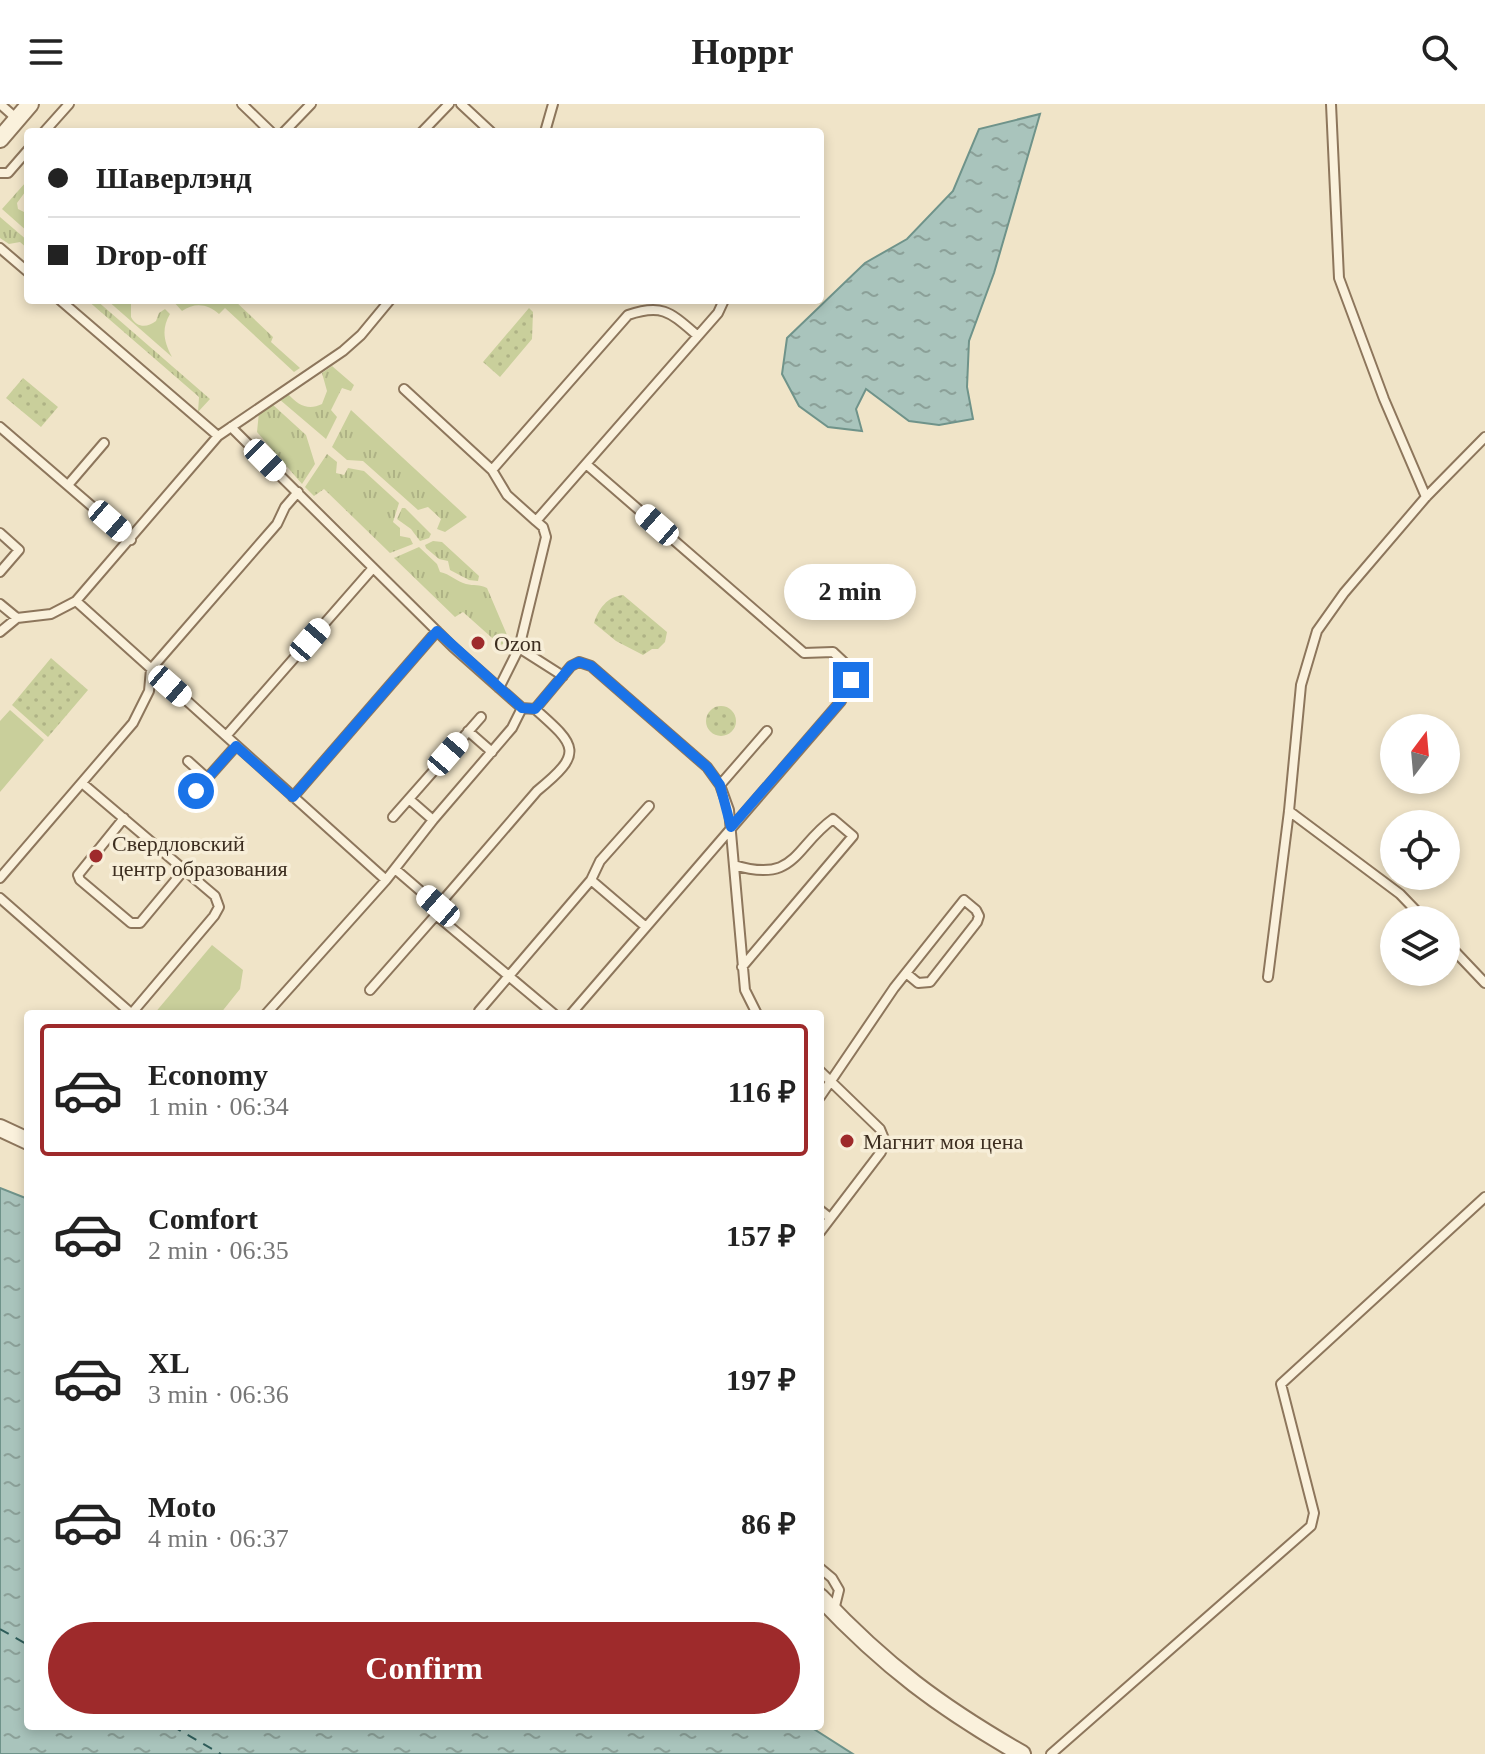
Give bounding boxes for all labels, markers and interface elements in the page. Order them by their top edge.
icon: menu [24,30,68,74]
icon: search [1417,30,1461,74]
text: Hoppr [691,32,794,72]
text: Шаверлэнд [96,161,252,194]
text: Drop-off [96,238,207,271]
car [240,435,290,485]
car [84,496,136,546]
car [631,500,683,550]
callout: 2 min [785,564,917,620]
text: 2 min [819,577,881,606]
car [285,614,335,666]
place label: Ozon [494,631,542,656]
marker: Ozon [469,634,487,652]
car [144,661,196,711]
route end [833,662,869,698]
north arrow [1380,714,1460,794]
map controls [1380,714,1460,986]
car [423,728,473,780]
route start [178,773,214,809]
button: locate [1380,810,1460,890]
place label: Свердловский центр образования [112,831,288,881]
marker: Свердловский центр образования [87,847,105,865]
car [412,881,464,931]
button: layers [1380,906,1460,986]
icon: car [52,1054,124,1126]
text: Economy [148,1058,268,1091]
text: 116 ₽ [728,1075,796,1108]
text: 1 min · 06:34 [148,1092,289,1121]
place label: Магнит моя цена [863,1129,1023,1154]
marker: Магнит моя цена [838,1132,856,1150]
icon: car [52,1198,124,1270]
text: Comfort [148,1202,258,1235]
text: 157 ₽ [726,1219,796,1252]
text: 2 min · 06:35 [148,1236,289,1265]
icon: car [52,1342,124,1414]
text: XL [148,1346,190,1379]
text: 197 ₽ [726,1363,796,1396]
text: 3 min · 06:36 [148,1380,289,1409]
icon: car [52,1486,124,1558]
text: Moto [148,1490,216,1523]
text: 86 ₽ [741,1507,796,1540]
text: 4 min · 06:37 [148,1524,289,1553]
button: Confirm [48,1622,800,1714]

